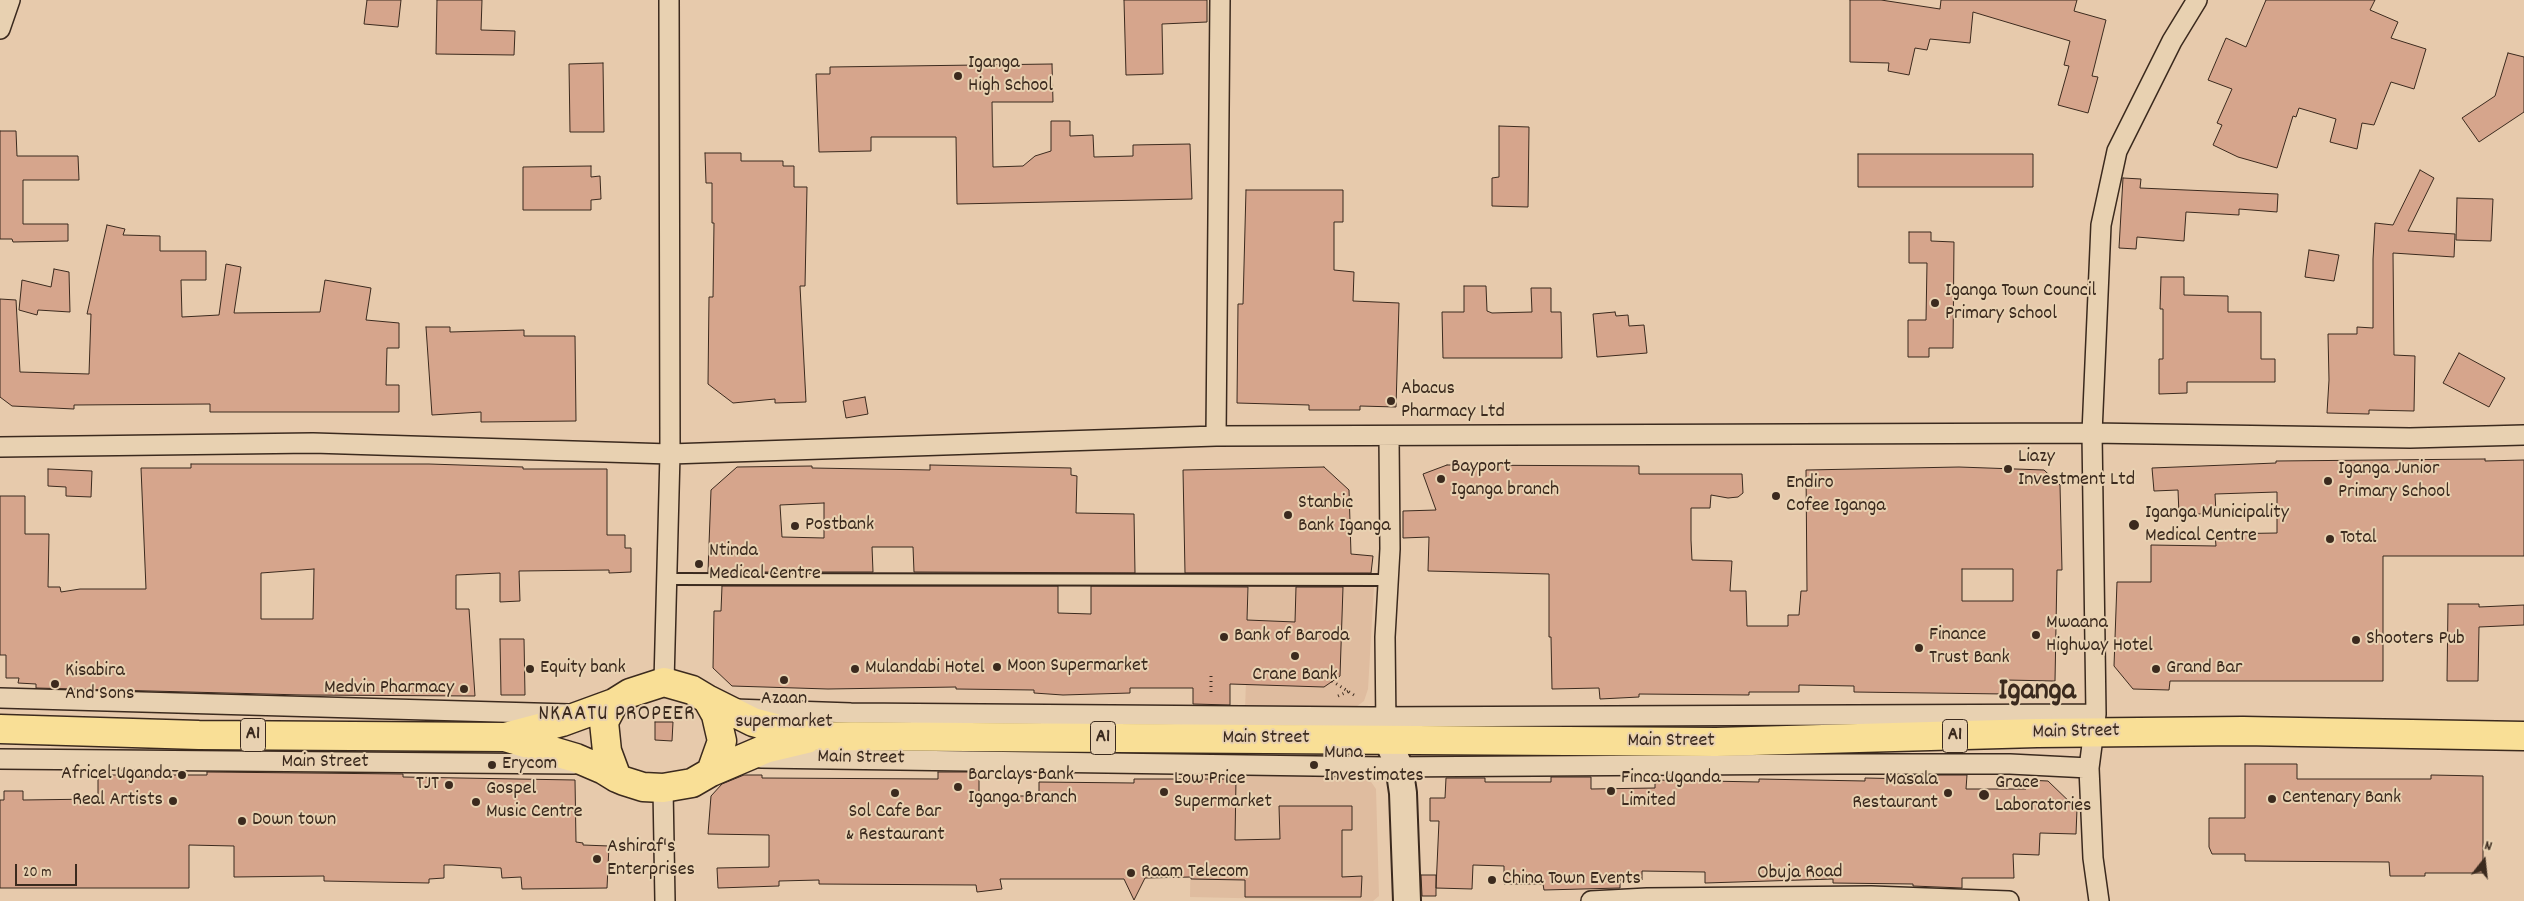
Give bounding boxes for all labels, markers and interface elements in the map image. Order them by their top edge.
place label: Iganga High School [968,52,1053,99]
marker: Iganga High School [952,70,964,82]
place label: Iganga Town Council Primary School [1945,280,2096,327]
marker: Iganga Town Council Primary School [1929,297,1941,309]
place label: Abacus Pharmacy Ltd [1401,378,1505,425]
marker: Abacus Pharmacy Ltd [1385,395,1397,407]
place label: Liazy Investment Ltd [2018,446,2135,493]
place label: Bayport Iganga branch [1451,456,1559,503]
place label: Iganga Junior Primary School [2338,458,2450,505]
marker: Liazy Investment Ltd [2002,463,2014,475]
place label: Endiro Cofee Iganga [1786,472,1886,519]
marker: Bayport Iganga branch [1435,473,1447,485]
marker: Iganga Junior Primary School [2322,475,2334,487]
marker: Endiro Cofee Iganga [1770,490,1782,502]
place label: Stanbic Bank Iganga [1298,492,1391,539]
place label: Iganga Municipality Medical Centre [2145,502,2289,549]
marker: Stanbic Bank Iganga [1282,509,1294,521]
place label: Postbank [805,514,874,538]
marker: Iganga Municipality Medical Centre [2127,518,2141,532]
marker: Postbank [789,520,801,532]
place label: Total [2340,527,2377,551]
marker: Total [2324,533,2336,545]
place label: Ntinda Medical Centre [709,540,821,587]
marker: Ntinda Medical Centre [693,558,705,570]
place label: Mwaana Highway Hotel [2046,612,2153,659]
place label: Finance Trust Bank [1929,624,2010,671]
place label: Bank of Baroda [1234,625,1349,649]
place label: Shooters Pub [2366,628,2465,652]
marker: Mwaana Highway Hotel [2030,629,2042,641]
marker: Bank of Baroda [1218,631,1230,643]
marker: Shooters Pub [2350,634,2362,646]
marker: Finance Trust Bank [1913,642,1925,654]
marker: Crane Bank [1289,650,1301,662]
place label: Moon Supermarket [1007,655,1148,679]
place label: Equity bank [540,657,626,681]
place label: Mulandabi Hotel [865,657,984,681]
place label: Grand Bar [2166,657,2242,681]
place label: Kisabira And Sons [65,660,134,707]
marker: Moon Supermarket [991,661,1003,673]
marker: Equity bank [524,663,536,675]
marker: Mulandabi Hotel [849,663,861,675]
marker: Grand Bar [2150,663,2162,675]
place label: Crane Bank [1252,664,1338,688]
marker: Azaan supermarket [778,674,790,686]
district label: Iganga [1998,676,2076,712]
place label: Medvin Pharmacy [324,677,454,701]
marker: Kisabira And Sons [49,678,61,690]
marker: Medvin Pharmacy [458,683,470,695]
place label: Azaan supermarket [735,688,833,735]
district label: NKAATU PROPEER [536,703,698,729]
road number: A1 [240,718,266,752]
road number: A1 [1942,719,1968,752]
street label: Main Street [2032,720,2120,746]
road number: A1 [1090,721,1116,754]
street label: Main Street [1222,727,1310,751]
street label: Main Street [1627,730,1715,754]
place label: Muna Investimates [1324,742,1424,789]
street label: Main Street [817,746,905,772]
street label: Main Street [281,751,369,775]
place label: Erycom [502,753,557,777]
marker: Erycom [486,759,498,771]
marker: Muna Investimates [1308,759,1320,771]
place label: Africel Uganda [61,763,172,787]
place label: Barclays Bank Iganga Branch [968,764,1077,811]
place label: Finca Uganda Limited [1621,767,1721,814]
place label: Low Price Supermarket [1174,768,1272,815]
marker: Africel Uganda [176,769,188,781]
place label: Masala Restaurant [1852,769,1938,816]
place label: Grace Laboratories [1995,772,2091,819]
place label: TJT [416,773,439,797]
place label: Gospel Music Centre [486,778,583,825]
marker: TJT [443,779,455,791]
marker: Barclays Bank Iganga Branch [952,781,964,793]
marker: Finca Uganda Limited [1605,785,1617,797]
marker: Low Price Supermarket [1158,786,1170,798]
marker: Sol Cafe Bar & Restaurant [889,787,901,799]
marker: Masala Restaurant [1942,787,1954,799]
place label: Centenary Bank [2282,787,2401,811]
marker: Grace Laboratories [1977,788,1991,802]
place label: Real Artists [72,789,163,813]
marker: Centenary Bank [2266,793,2278,805]
marker: Real Artists [167,795,179,807]
marker: Gospel Music Centre [470,796,482,808]
place label: Sol Cafe Bar & Restaurant [845,801,945,848]
place label: Down town [252,809,336,833]
marker: Down town [236,815,248,827]
place label: Ashiraf's Enterprises [607,836,695,883]
north arrow [2459,836,2509,886]
text: N [2482,836,2494,857]
marker: Ashiraf's Enterprises [591,853,603,865]
scale bar [18,854,80,886]
place label: Raam Telecom [1141,861,1249,885]
street label: Obuja Road [1757,861,1843,887]
text: 20 m [23,862,51,884]
marker: Raam Telecom [1125,867,1137,879]
place label: China Town Events [1502,868,1641,892]
marker: China Town Events [1486,874,1498,886]

